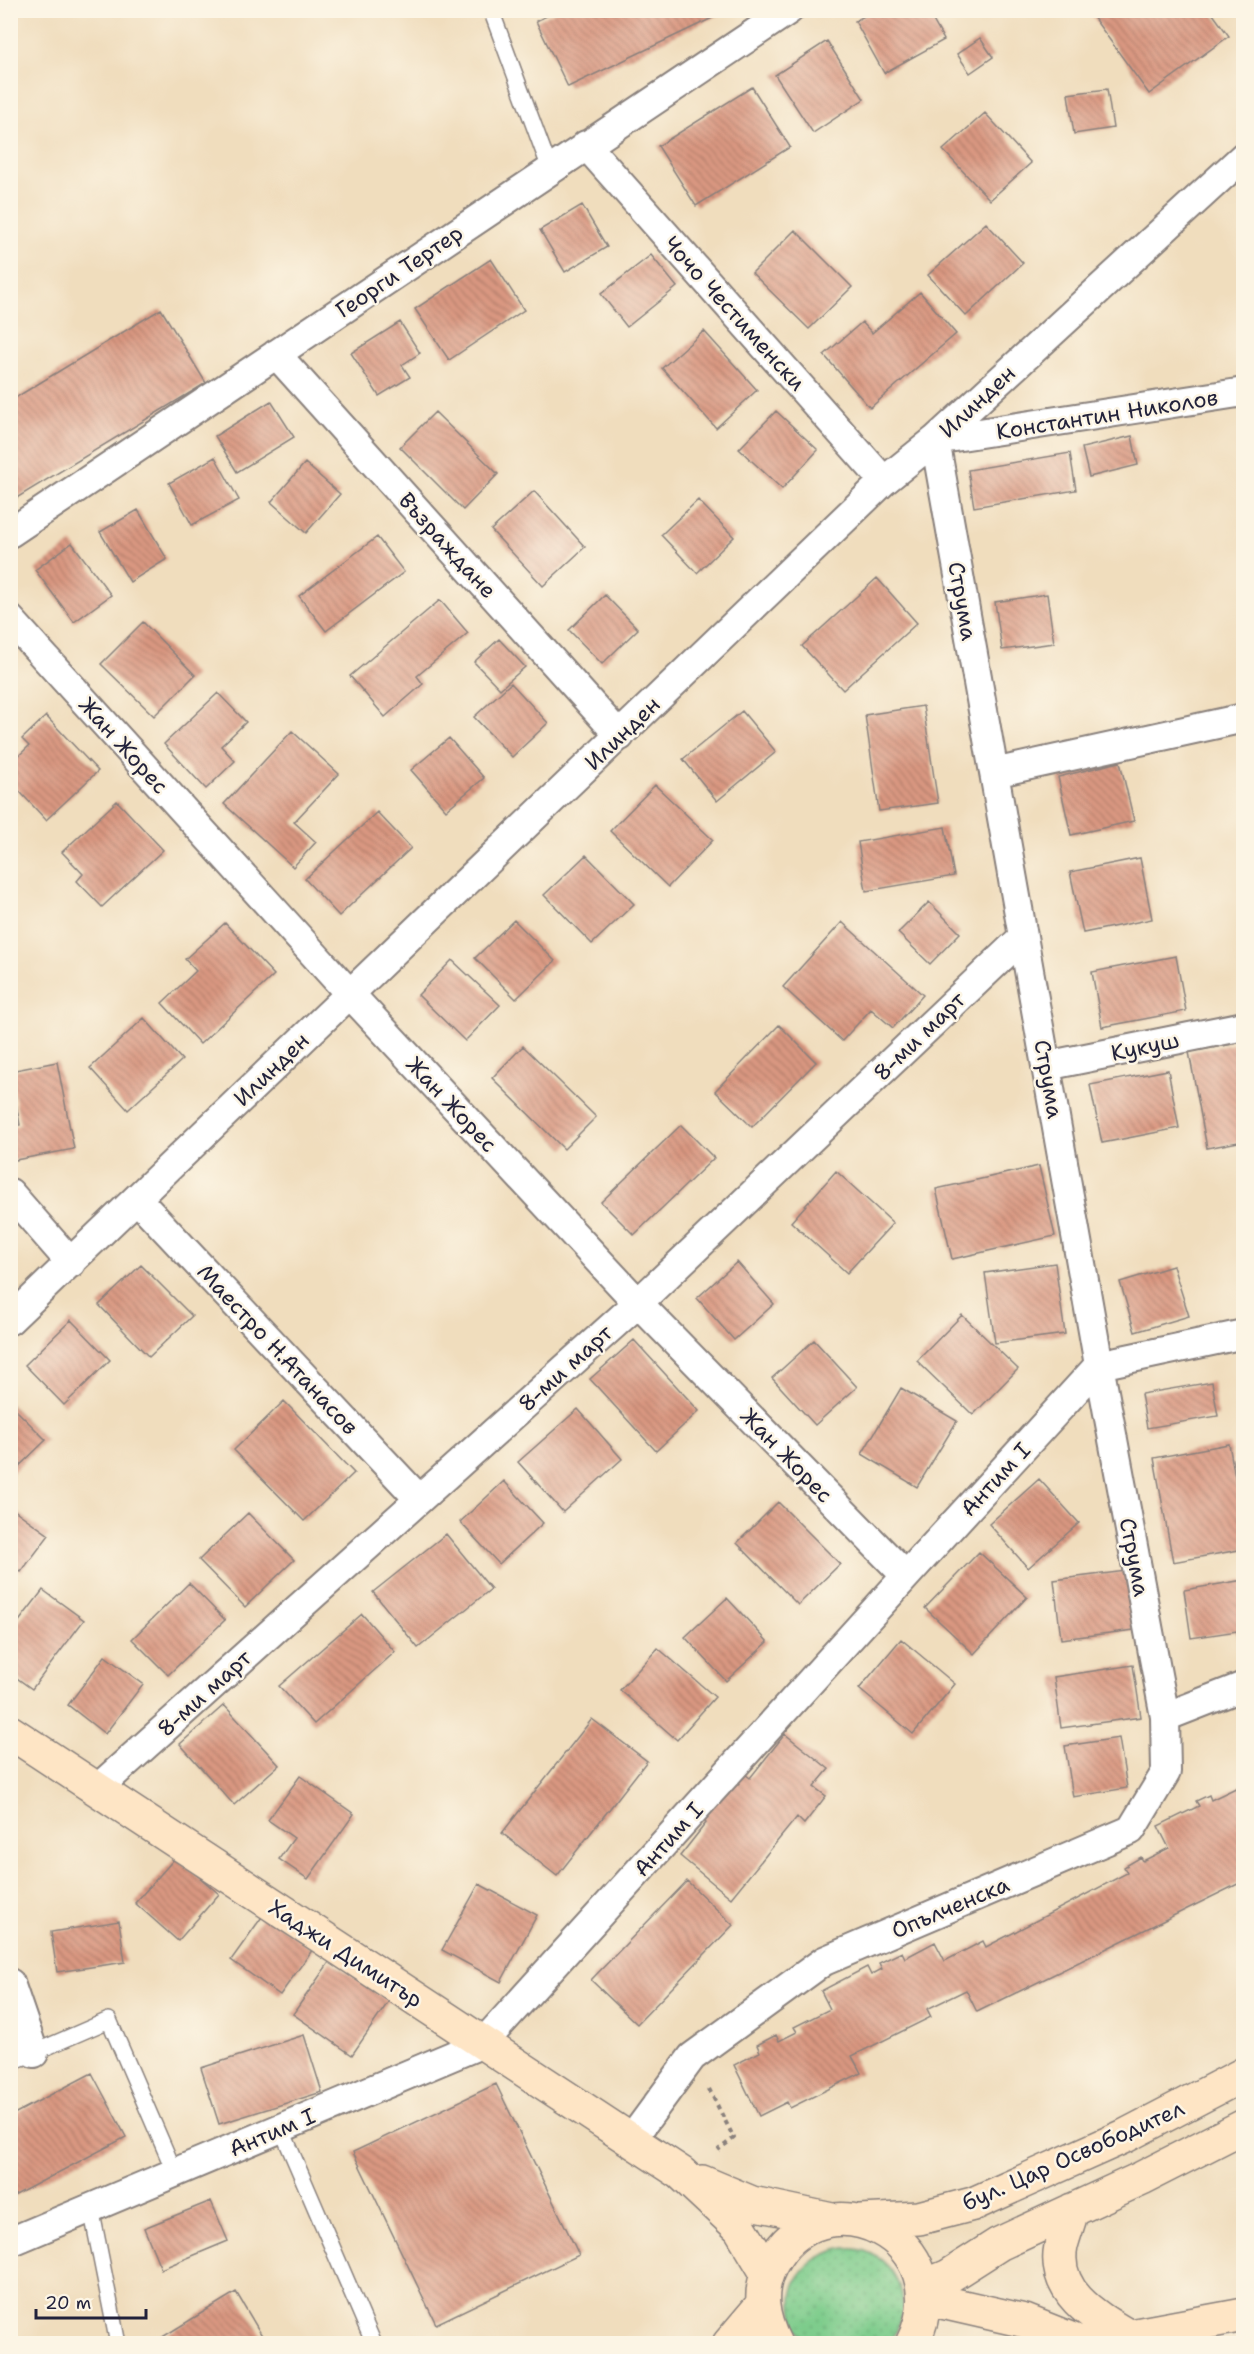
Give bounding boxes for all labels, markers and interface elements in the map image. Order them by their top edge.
street label: Георги Тертер [330,218,468,325]
street label: Чочо Честименски [657,230,812,397]
street label: Илинден [933,359,1022,444]
street label: Константин Николов [994,383,1220,446]
street label: Възраждане [392,486,503,604]
street label: Струма [941,559,984,643]
street label: Илинден [578,690,666,776]
street label: Жан Жорес [72,691,175,800]
street label: 8-ми март [867,985,972,1087]
street label: Кукуш [1108,1025,1182,1068]
street label: Илинден [227,1026,315,1112]
street label: Струма [1027,1037,1070,1121]
street label: Жан Жорес [400,1050,503,1158]
street label: Маестро Н.Атанасов [191,1258,364,1441]
street label: 8-ми март [512,1318,619,1418]
street label: Жан Жорес [734,1402,839,1509]
street label: Антим I [954,1436,1037,1522]
street label: Струма [1113,1515,1156,1599]
street label: 8-ми март [151,1643,258,1743]
street label: Антим I [627,1796,710,1883]
street label: Опълченска [887,1870,1014,1945]
street label: Хаджи Димитър [263,1893,428,2014]
street label: бул. Цар Освободител [958,2093,1189,2218]
street label: Антим I [225,2101,320,2164]
scale bar [36,2282,146,2320]
text: 20 m [45,2291,91,2315]

